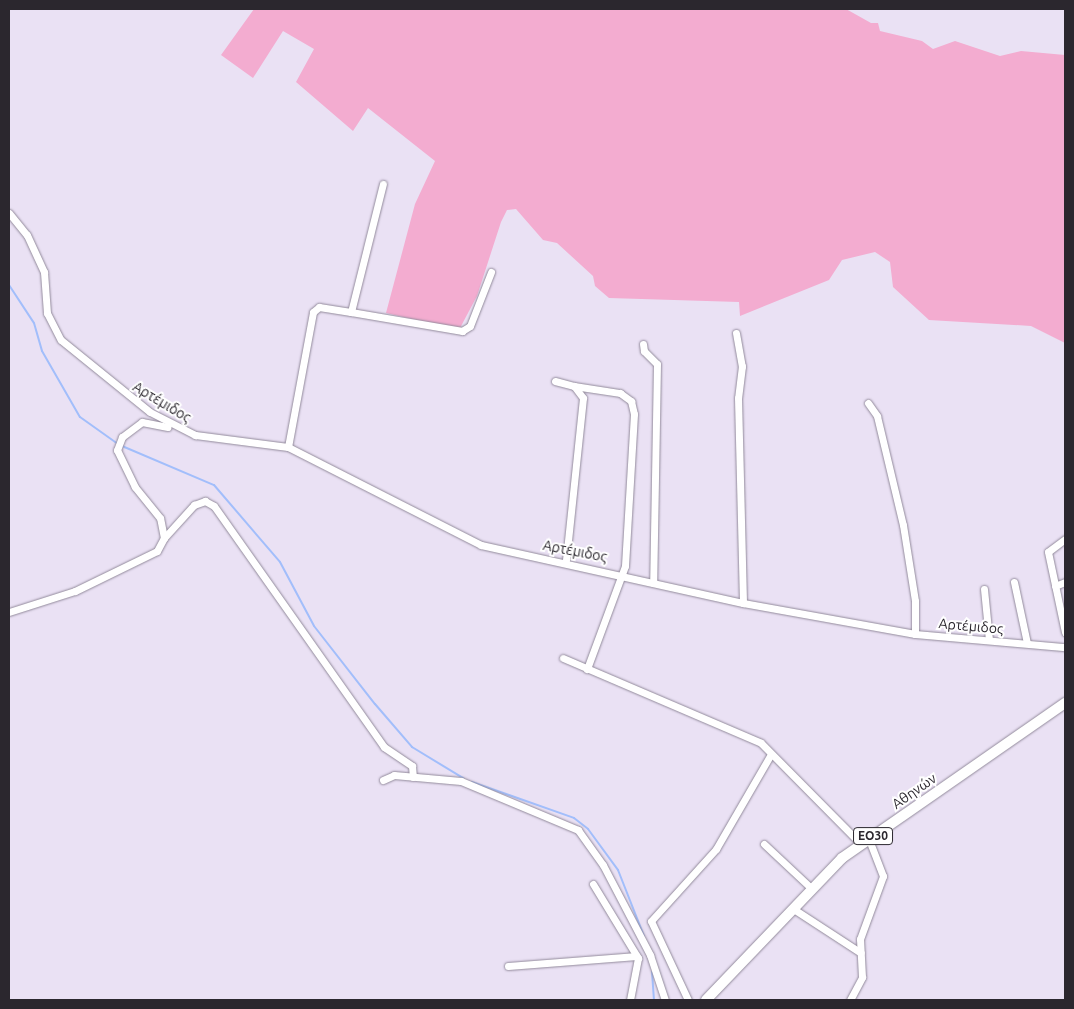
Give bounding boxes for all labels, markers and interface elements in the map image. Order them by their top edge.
street label: Αρτέμιδος [130,378,194,426]
street label: Αρτέμιδος [542,537,608,565]
street label: Αρτέμιδος [938,615,1004,637]
street label: Αθηνών [889,770,939,812]
road number: ΕΟ30 [853,826,893,846]

